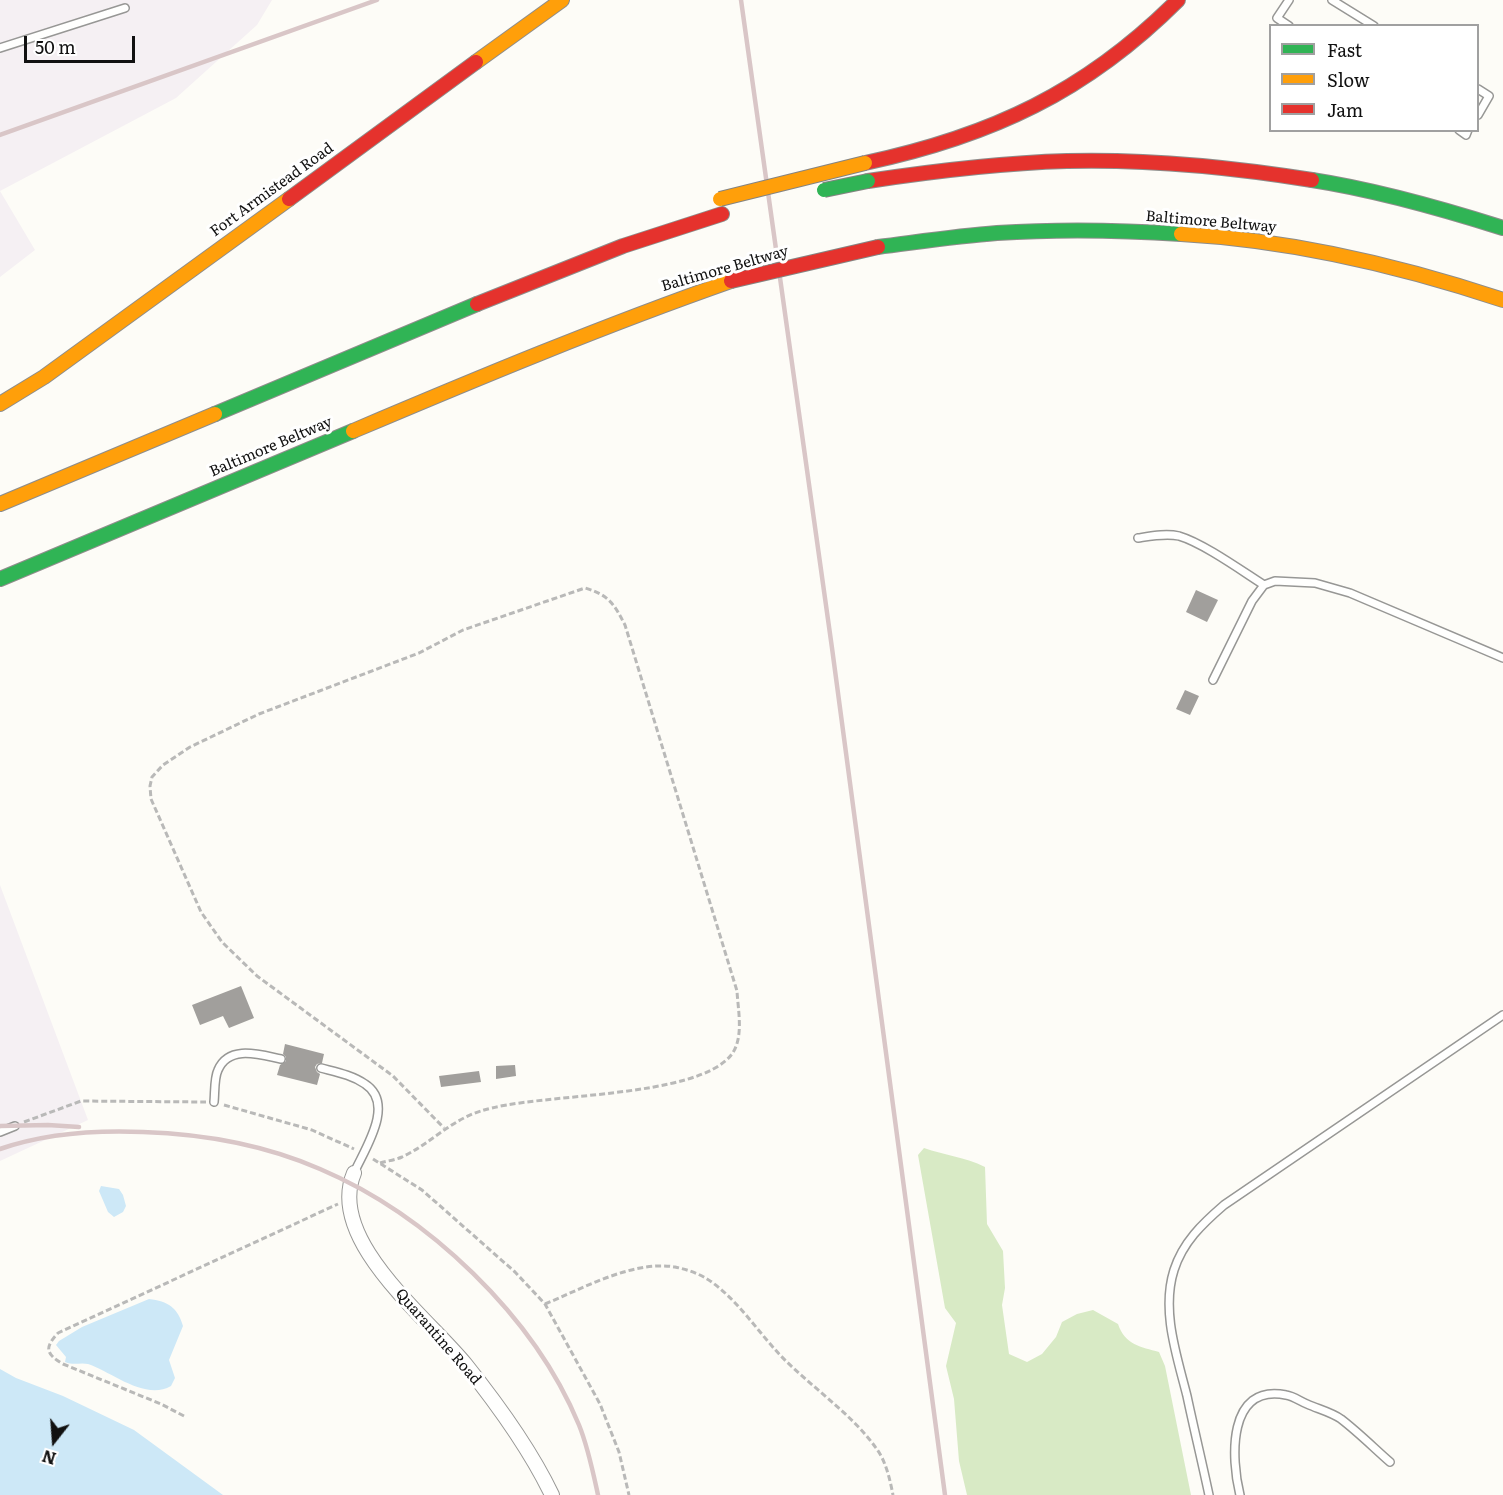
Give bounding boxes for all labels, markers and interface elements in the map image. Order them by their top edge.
scale bar [27,24,138,62]
legend [1269,24,1479,132]
text: 50 m [35,33,76,60]
text: Fast [1327,36,1362,63]
text: Slow [1327,66,1369,93]
text: Jam [1327,96,1363,123]
street label: Fort Armistead Road [207,139,337,241]
street label: Baltimore Beltway [1145,207,1277,237]
street label: Baltimore Beltway [659,242,791,296]
street label: Baltimore Beltway [207,413,335,481]
street label: Quarantine Road [391,1285,485,1389]
north arrow [24,1411,84,1471]
text: N [39,1445,59,1472]

